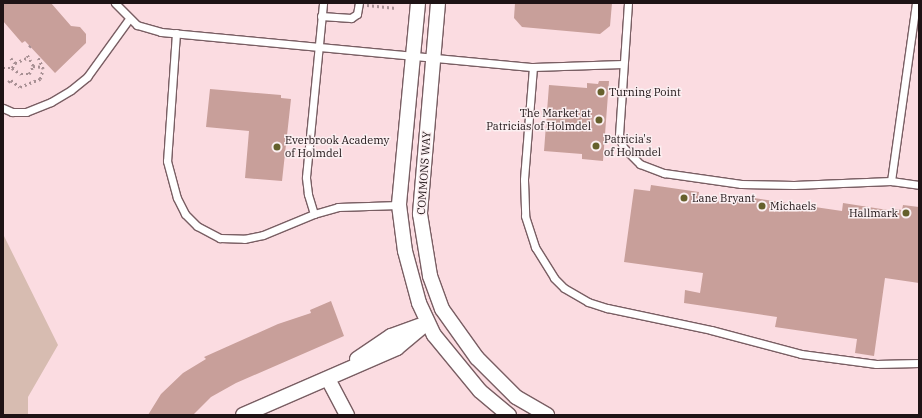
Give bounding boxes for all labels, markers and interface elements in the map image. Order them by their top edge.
place label: Turning Point [609,85,681,99]
marker: Turning Point [596,87,606,97]
place label: The Market at Patricias of Holmdel [486,107,591,133]
marker: The Market at Patricias of Holmdel [594,115,604,125]
street label: COMMONS WAY [414,131,434,215]
place label: Patricia's of Holmdel [604,133,661,159]
place label: Everbrook Academy of Holmdel [285,134,389,160]
marker: Patricia's of Holmdel [591,141,601,151]
marker: Everbrook Academy of Holmdel [272,142,282,152]
place label: Lane Bryant [692,191,755,205]
marker: Lane Bryant [679,193,689,203]
place label: Michaels [770,199,816,213]
marker: Michaels [757,201,767,211]
place label: Hallmark [849,206,898,220]
marker: Hallmark [901,208,911,218]

